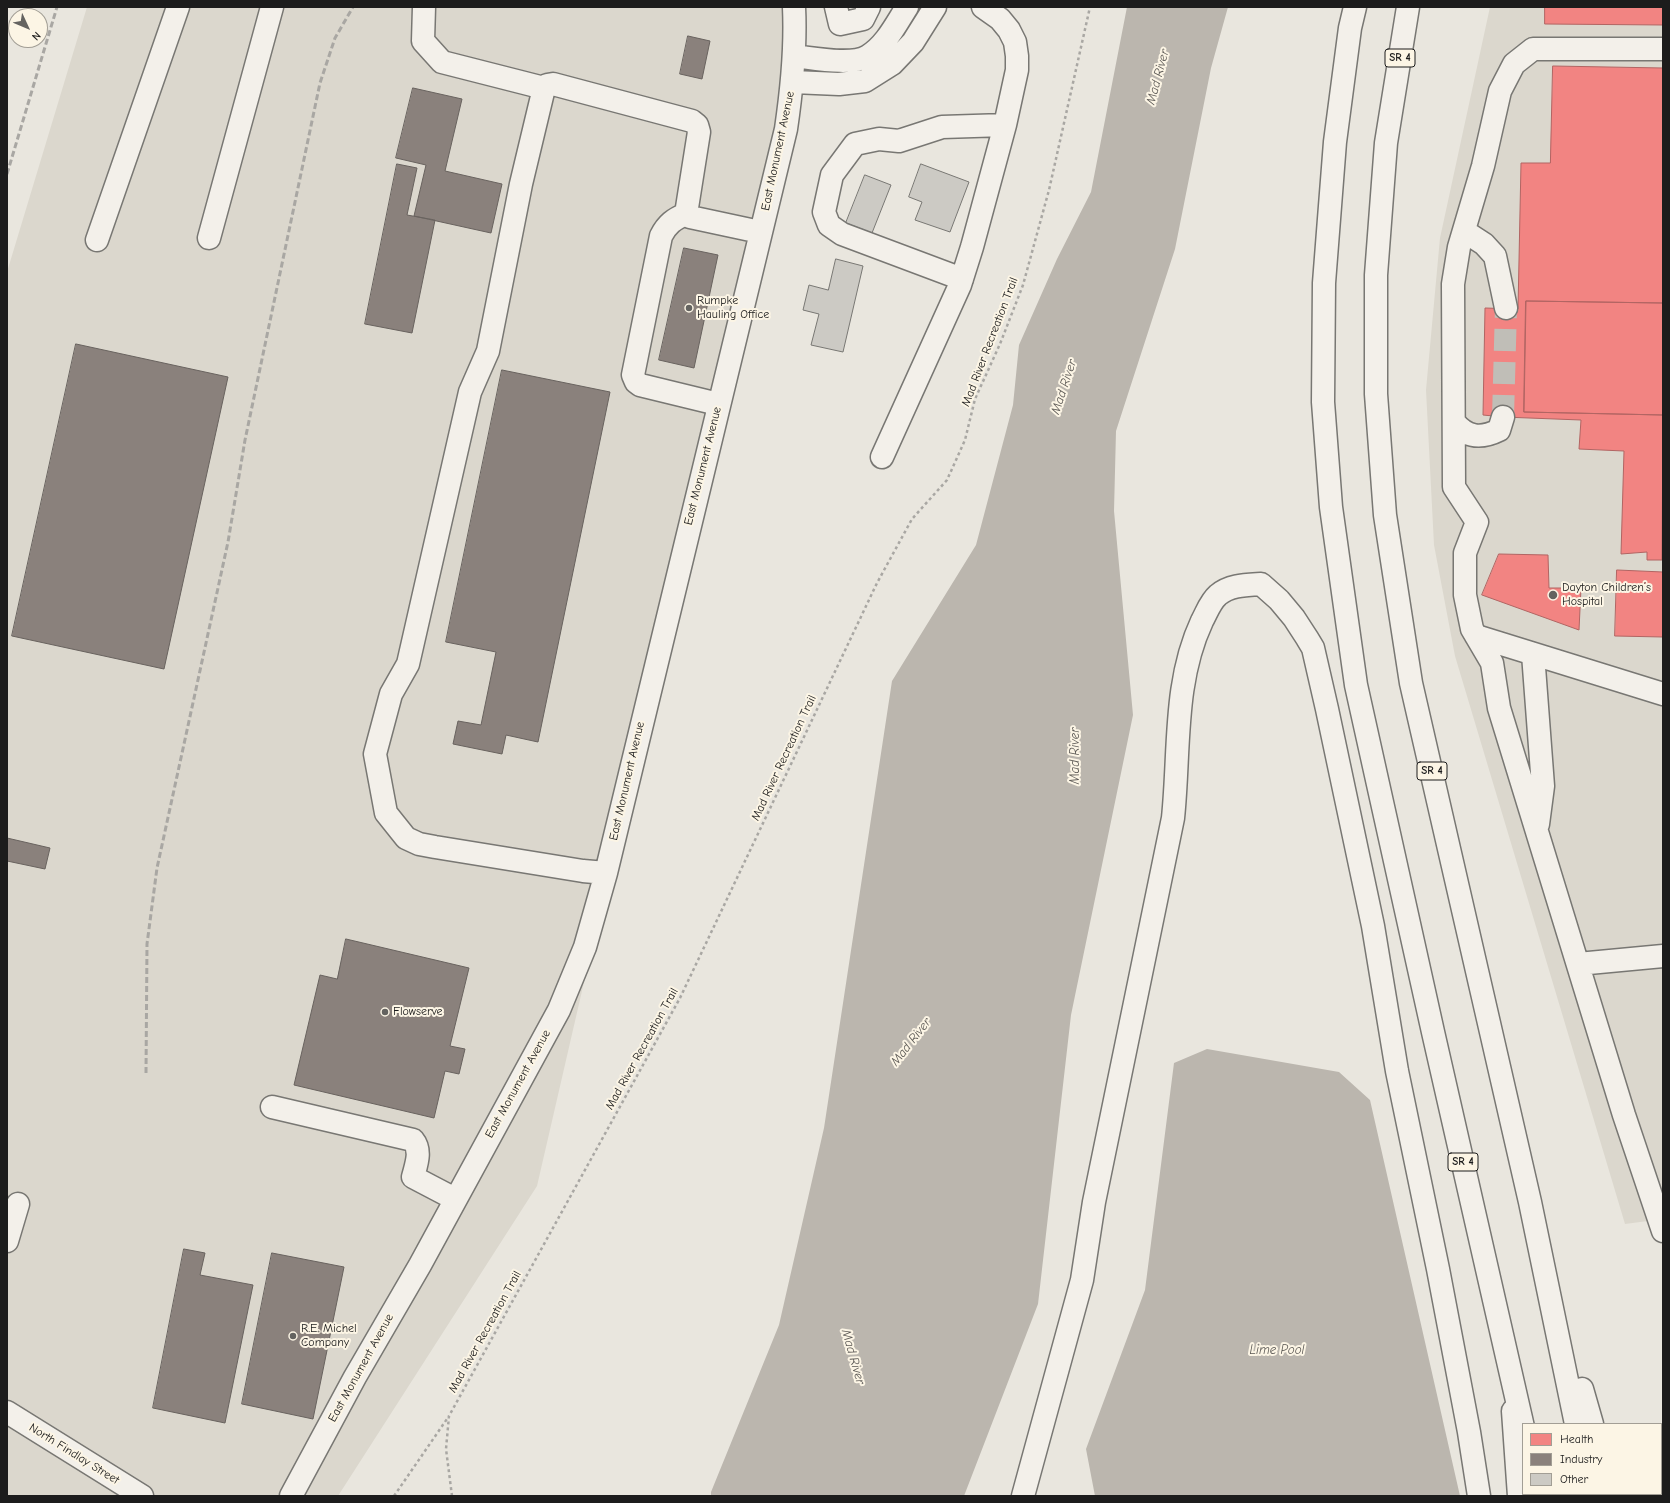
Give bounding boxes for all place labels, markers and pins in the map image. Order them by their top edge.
place label: Rumpke Hauling Office [697,294,769,322]
marker: Rumpke Hauling Office [684,303,694,313]
place label: Dayton Children’s Hospital [1562,581,1651,609]
marker: Dayton Children’s Hospital [1547,589,1559,601]
place label: Flowserve [393,1005,442,1019]
marker: Flowserve [380,1007,390,1017]
place label: R.E. Michel Company [301,1322,357,1350]
marker: R.E. Michel Company [288,1331,298,1341]

